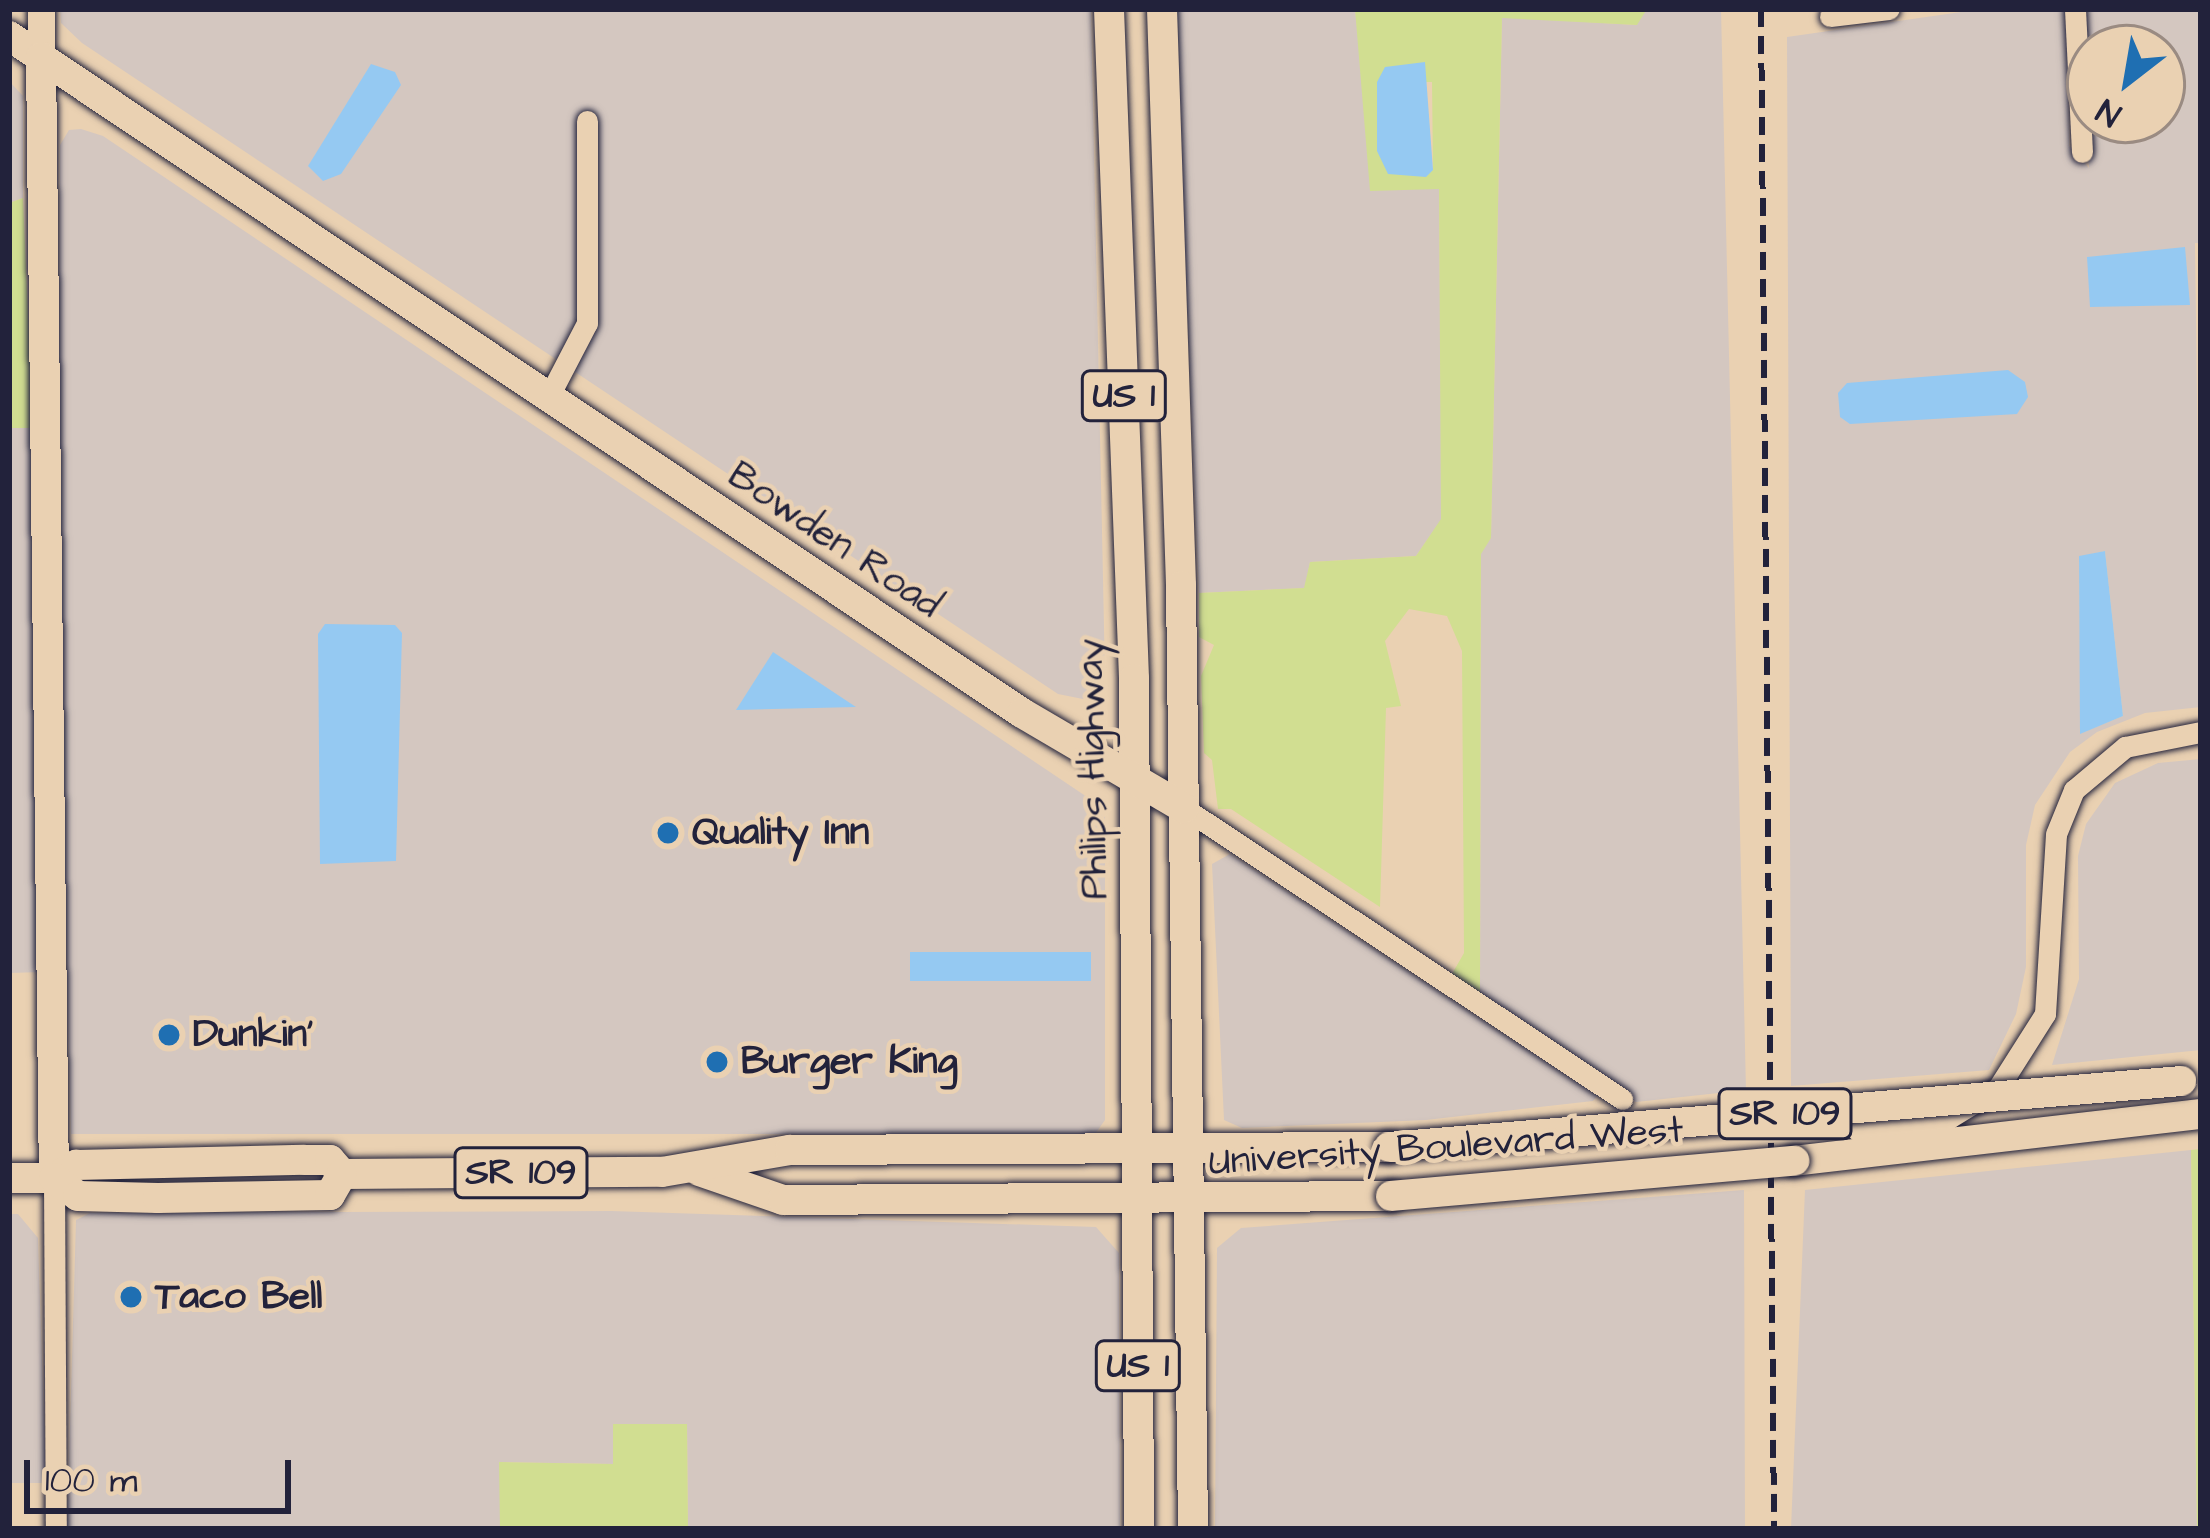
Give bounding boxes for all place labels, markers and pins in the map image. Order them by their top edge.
place label: Quality Inn [692,810,869,856]
marker: Quality Inn [655,820,681,846]
place label: Dunkin' [193,1012,313,1058]
marker: Dunkin' [156,1022,182,1048]
place label: Burger King [741,1039,958,1085]
marker: Burger King [704,1049,730,1075]
place label: Taco Bell [155,1274,322,1320]
marker: Taco Bell [118,1284,144,1310]

